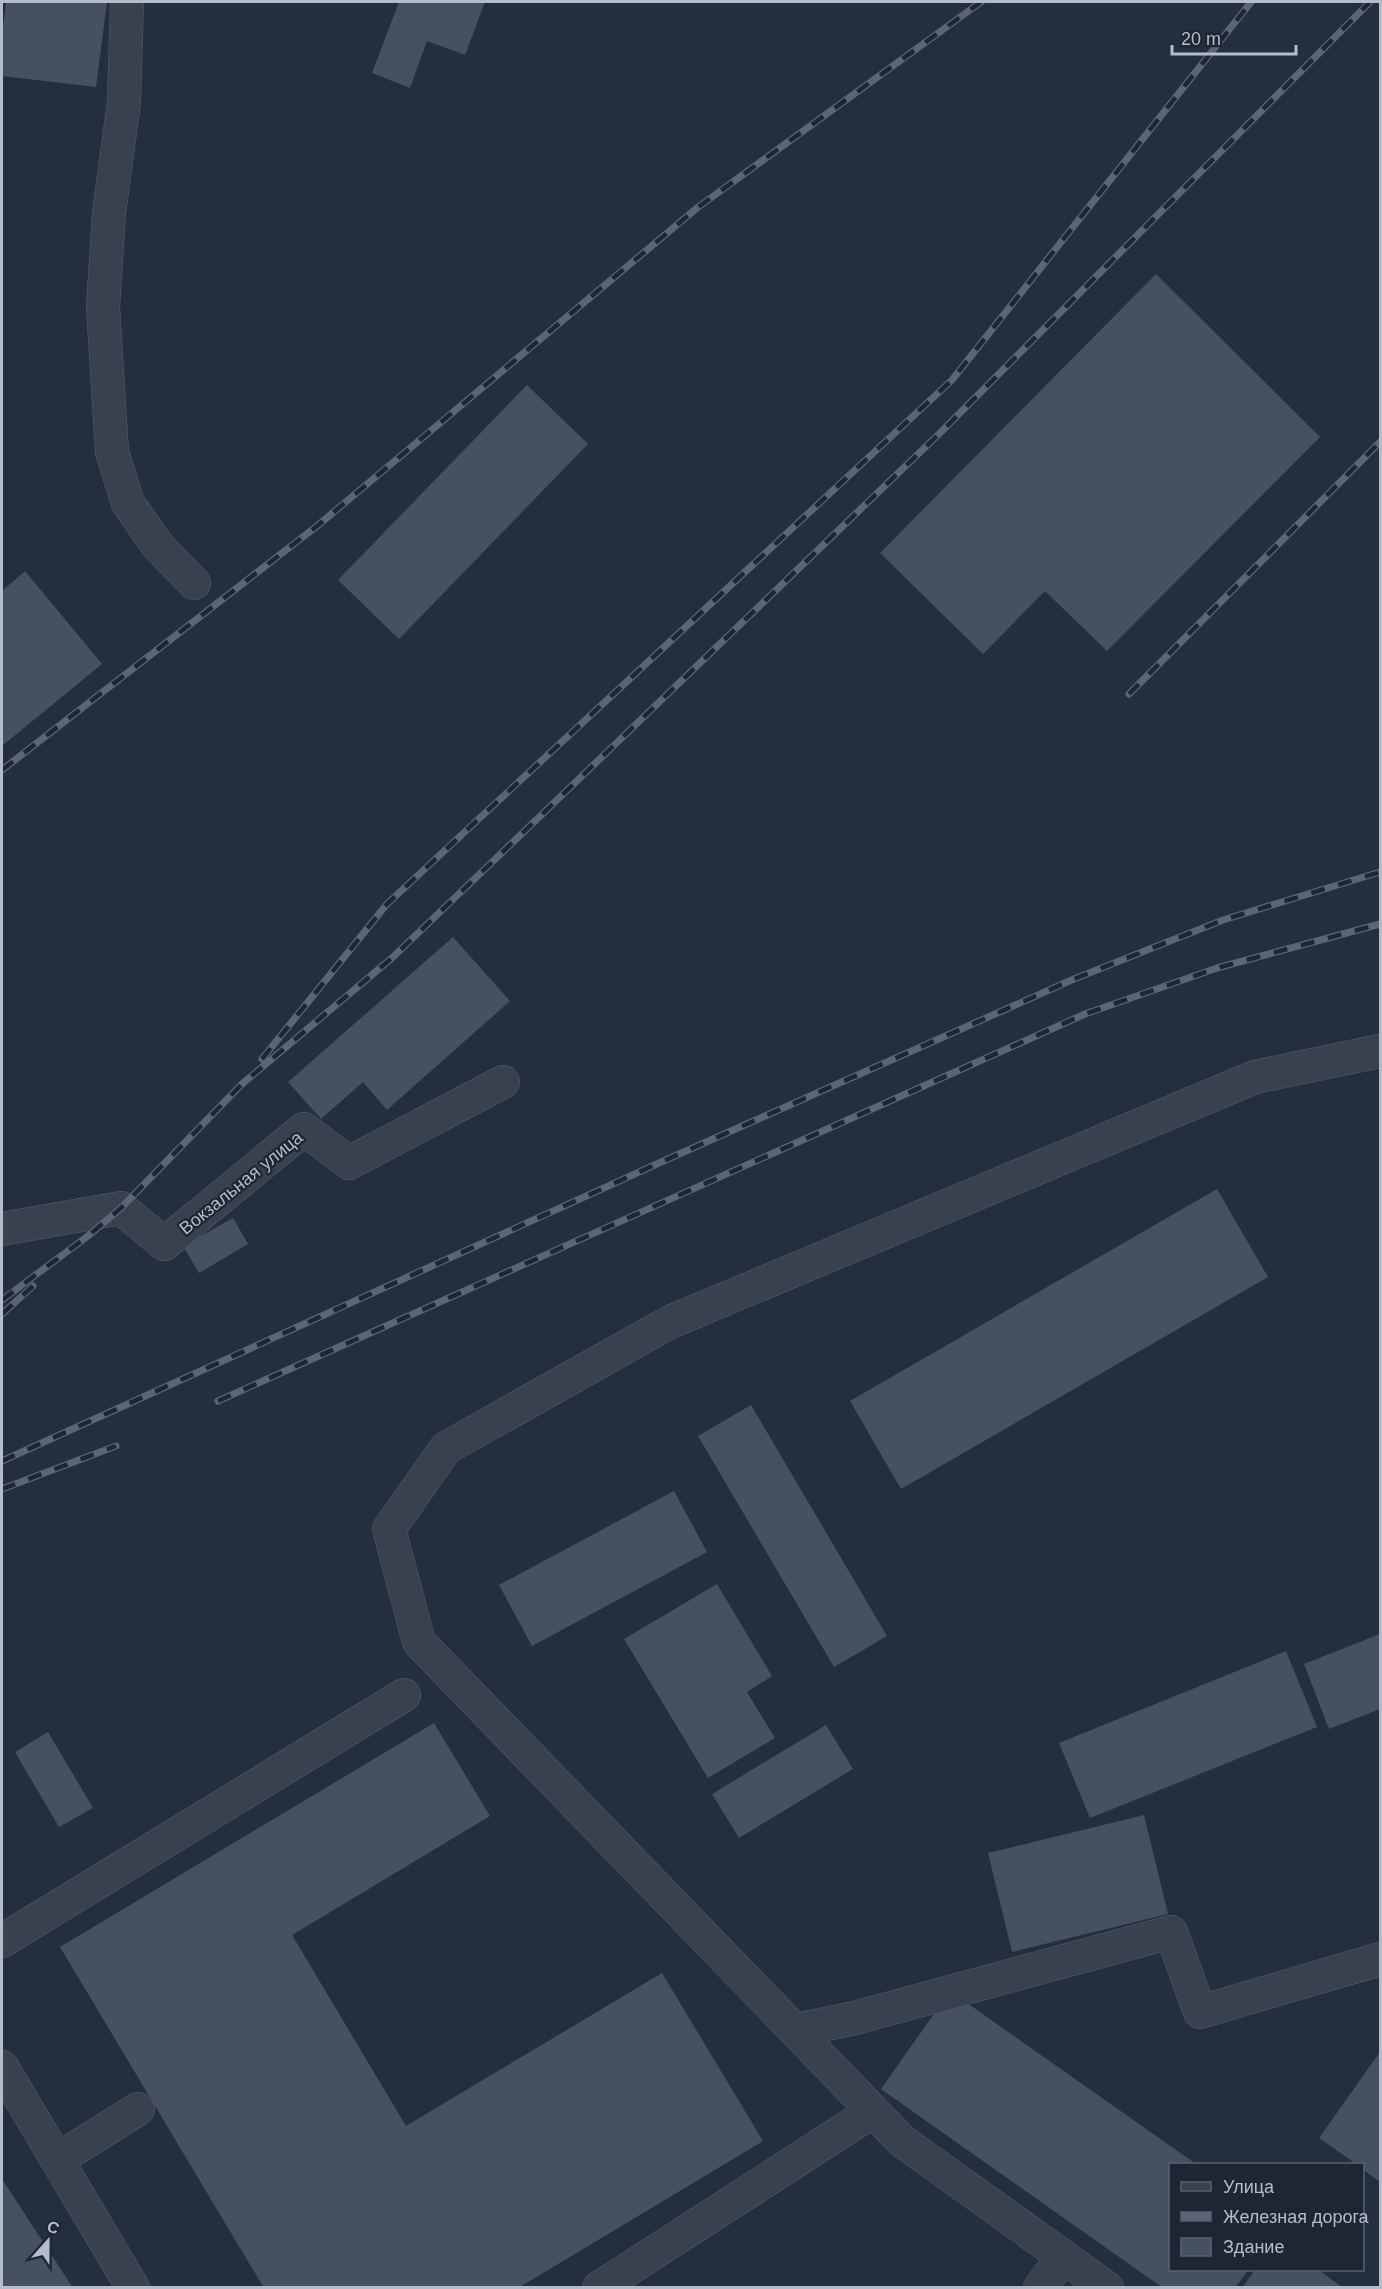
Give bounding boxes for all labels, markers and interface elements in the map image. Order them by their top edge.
scale bar [1172,18,1296,56]
text: 20 m [1181,29,1221,49]
street label: Вокзальная улица [175,1127,307,1239]
legend [1169,2163,1364,2271]
text: Улица [1223,2177,1275,2197]
text: Железная дорога [1223,2207,1370,2227]
north arrow [18,2211,78,2271]
text: С [45,2217,62,2238]
text: Здание [1223,2237,1284,2257]

